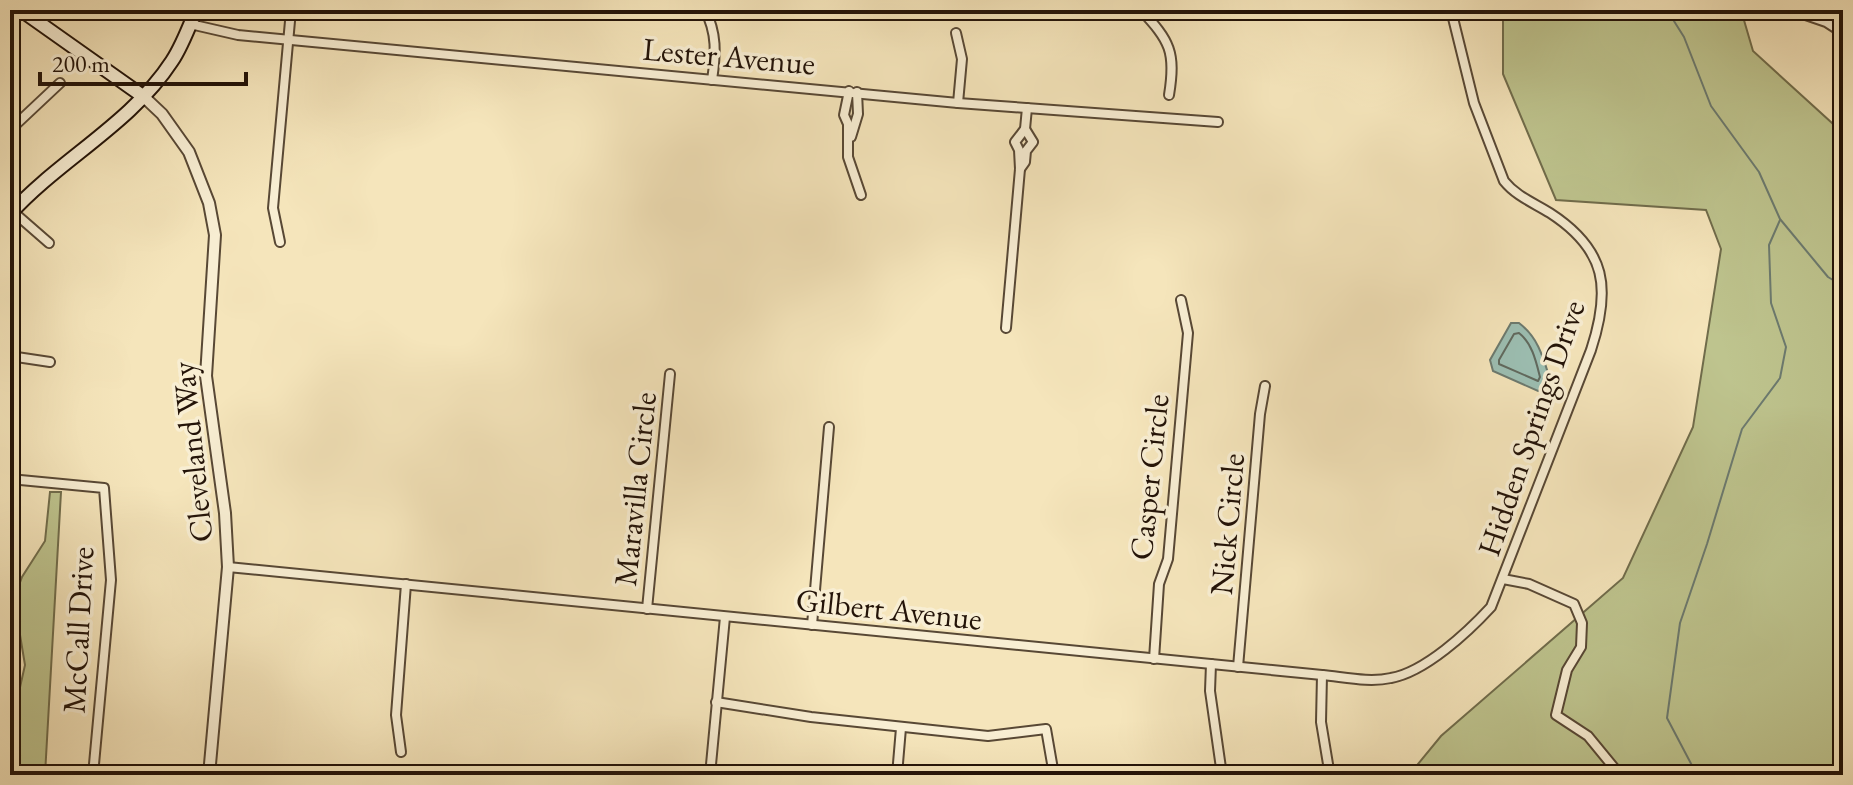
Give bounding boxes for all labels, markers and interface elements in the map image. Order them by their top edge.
street label: Lester Avenue [641,28,817,84]
scale bar [40,36,246,86]
text: 200 m [52,48,110,79]
street label: Hidden Springs Drive [1468,295,1594,561]
street label: Cleveland Way [162,359,222,544]
street label: Maravilla Circle [604,390,666,588]
street label: Casper Circle [1119,392,1179,562]
street label: Nick Circle [1200,451,1254,597]
street label: McCall Drive [53,546,103,714]
street label: Gilbert Avenue [794,578,984,640]

